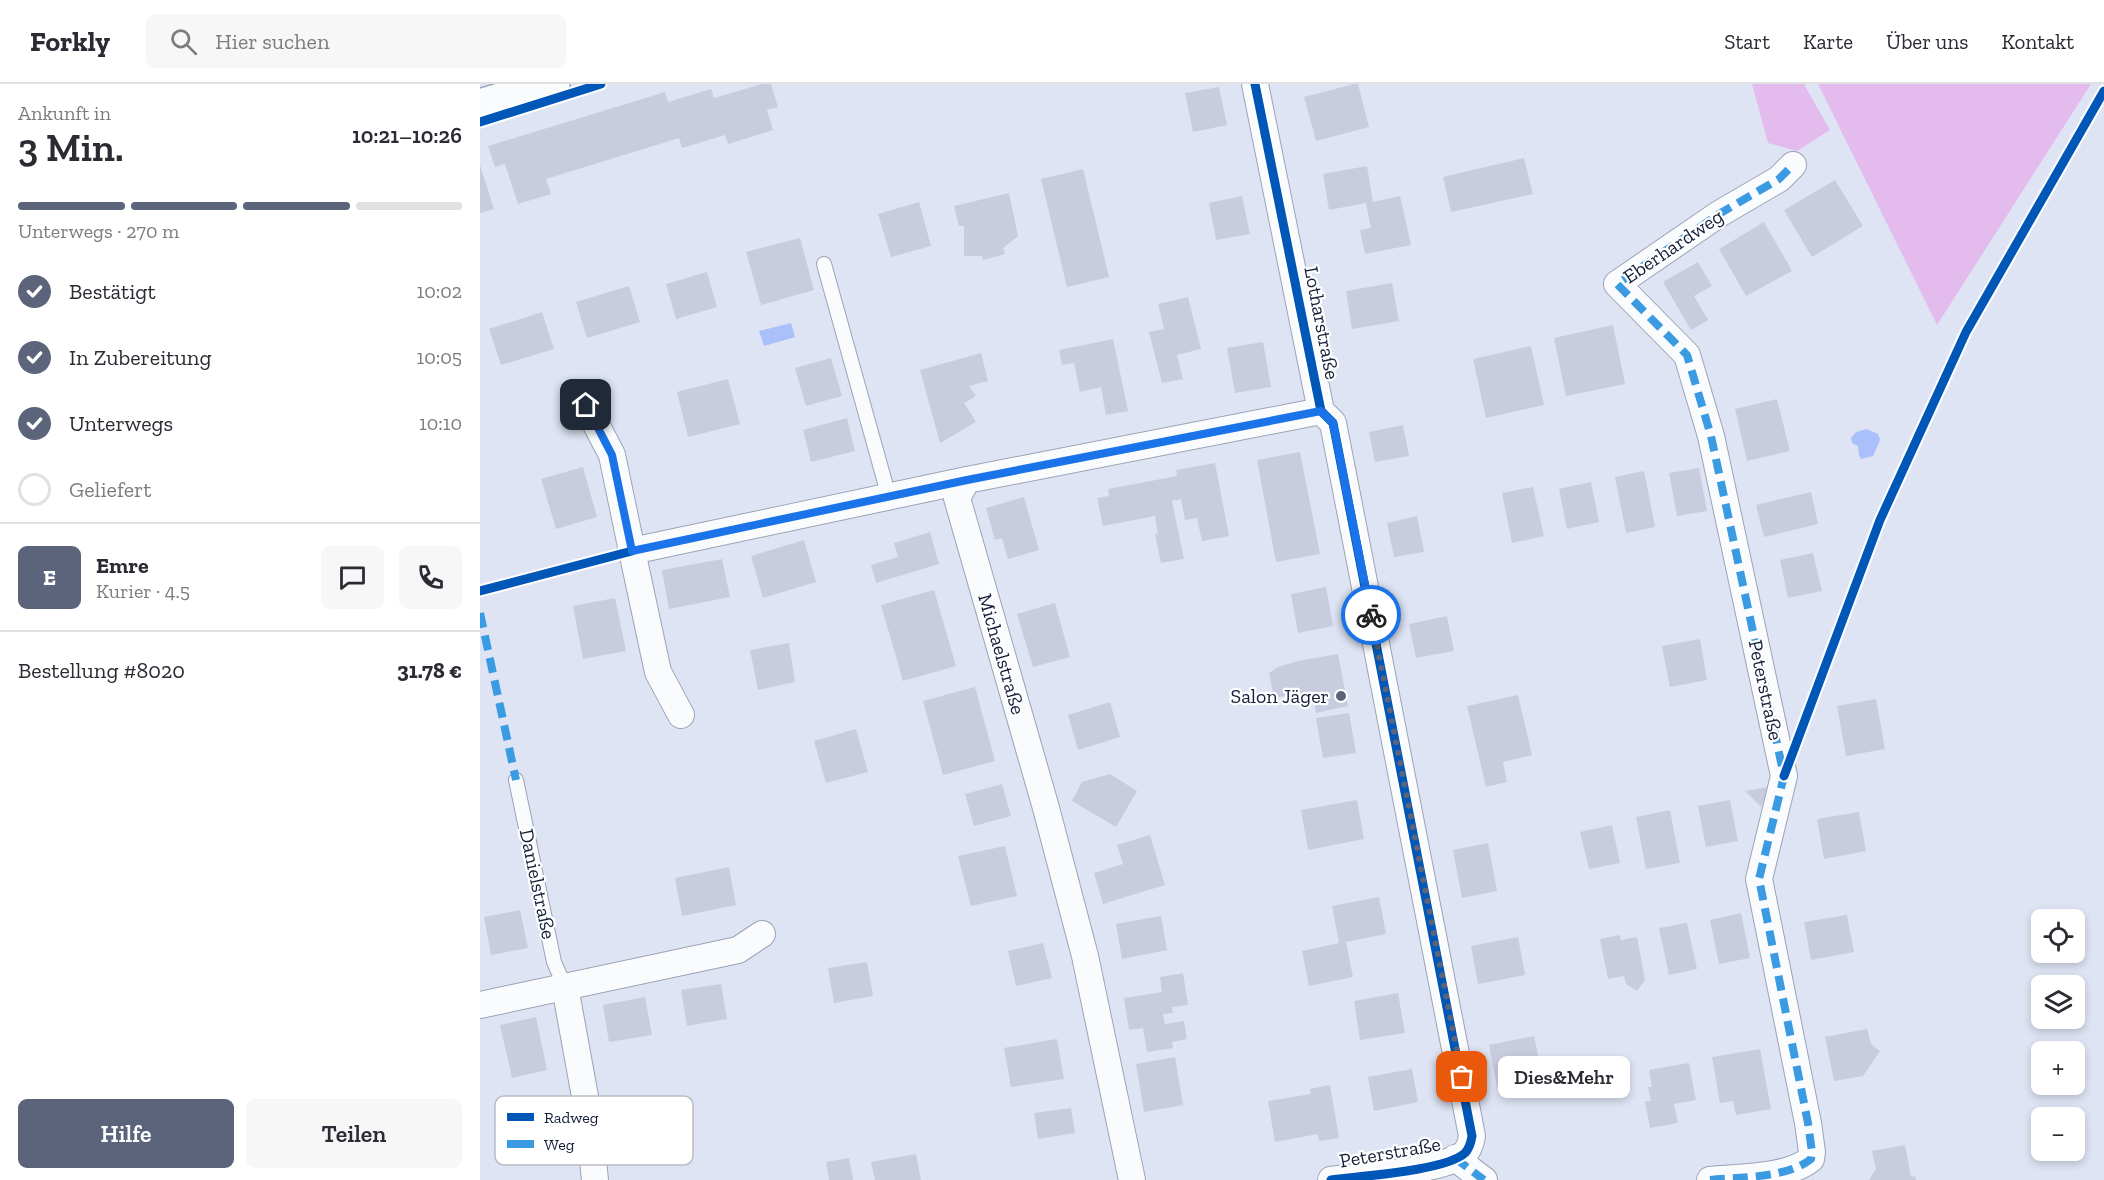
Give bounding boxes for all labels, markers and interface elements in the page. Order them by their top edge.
search box [146,14,566,68]
text: Forkly [30,25,110,58]
icon: search [167,25,200,58]
text: Hier suchen [215,28,330,55]
text: Start [1724,29,1770,54]
text: Karte [1803,29,1853,54]
text: Über uns [1886,29,1968,54]
text: Kontakt [2001,29,2074,54]
text: Ankunft in [18,101,111,125]
text: 10:21–10:26 [352,122,462,149]
text: 3 Min. [18,124,124,171]
street label: Eberhardweg [1618,204,1728,288]
text: Unterwegs · 270 m [18,219,179,243]
street label: Lotharstraße [1299,264,1345,382]
icon: check [18,275,51,308]
text: Bestätigt [69,278,156,305]
text: 10:02 [416,279,462,303]
icon: check [18,341,51,374]
text: In Zubereitung [69,344,212,371]
text: 10:05 [417,345,462,369]
pin [560,379,611,430]
icon: home [569,388,602,421]
icon: check [18,407,51,440]
text: Unterwegs [69,410,173,437]
text: 10:10 [419,411,462,435]
text: Geliefert [69,476,152,503]
button: chat [321,546,384,609]
button: phone [399,546,462,609]
text: Emre [96,552,149,579]
text: E [43,564,56,591]
text: Kurier · 4.5 [96,579,190,603]
courier [1341,585,1401,645]
street label: Michaelstraße [973,591,1031,717]
icon: bike [1355,599,1388,632]
street label: Peterstraße [1744,637,1788,743]
text: Bestellung #8020 [18,657,185,684]
text: 31.78 € [397,657,462,684]
place label: Salon Jäger [1230,684,1329,708]
marker: Salon Jäger [1334,689,1348,703]
street label: Danielstraße [515,827,561,941]
map controls [2031,909,2085,1161]
button: locate [2031,909,2085,963]
button: layers [2031,975,2085,1029]
button: + [2031,1041,2085,1095]
pin [1436,1051,1487,1102]
callout: Dies&Mehr [1498,1056,1630,1098]
icon: bag [1445,1060,1478,1093]
text: Dies&Mehr [1514,1065,1614,1089]
legend [495,1096,693,1165]
button: Hilfe [18,1099,234,1168]
button: Teilen [246,1099,462,1168]
button: − [2031,1107,2085,1161]
text: Radweg [544,1108,599,1127]
street label: Peterstraße [1338,1131,1442,1173]
text: Weg [544,1135,575,1154]

